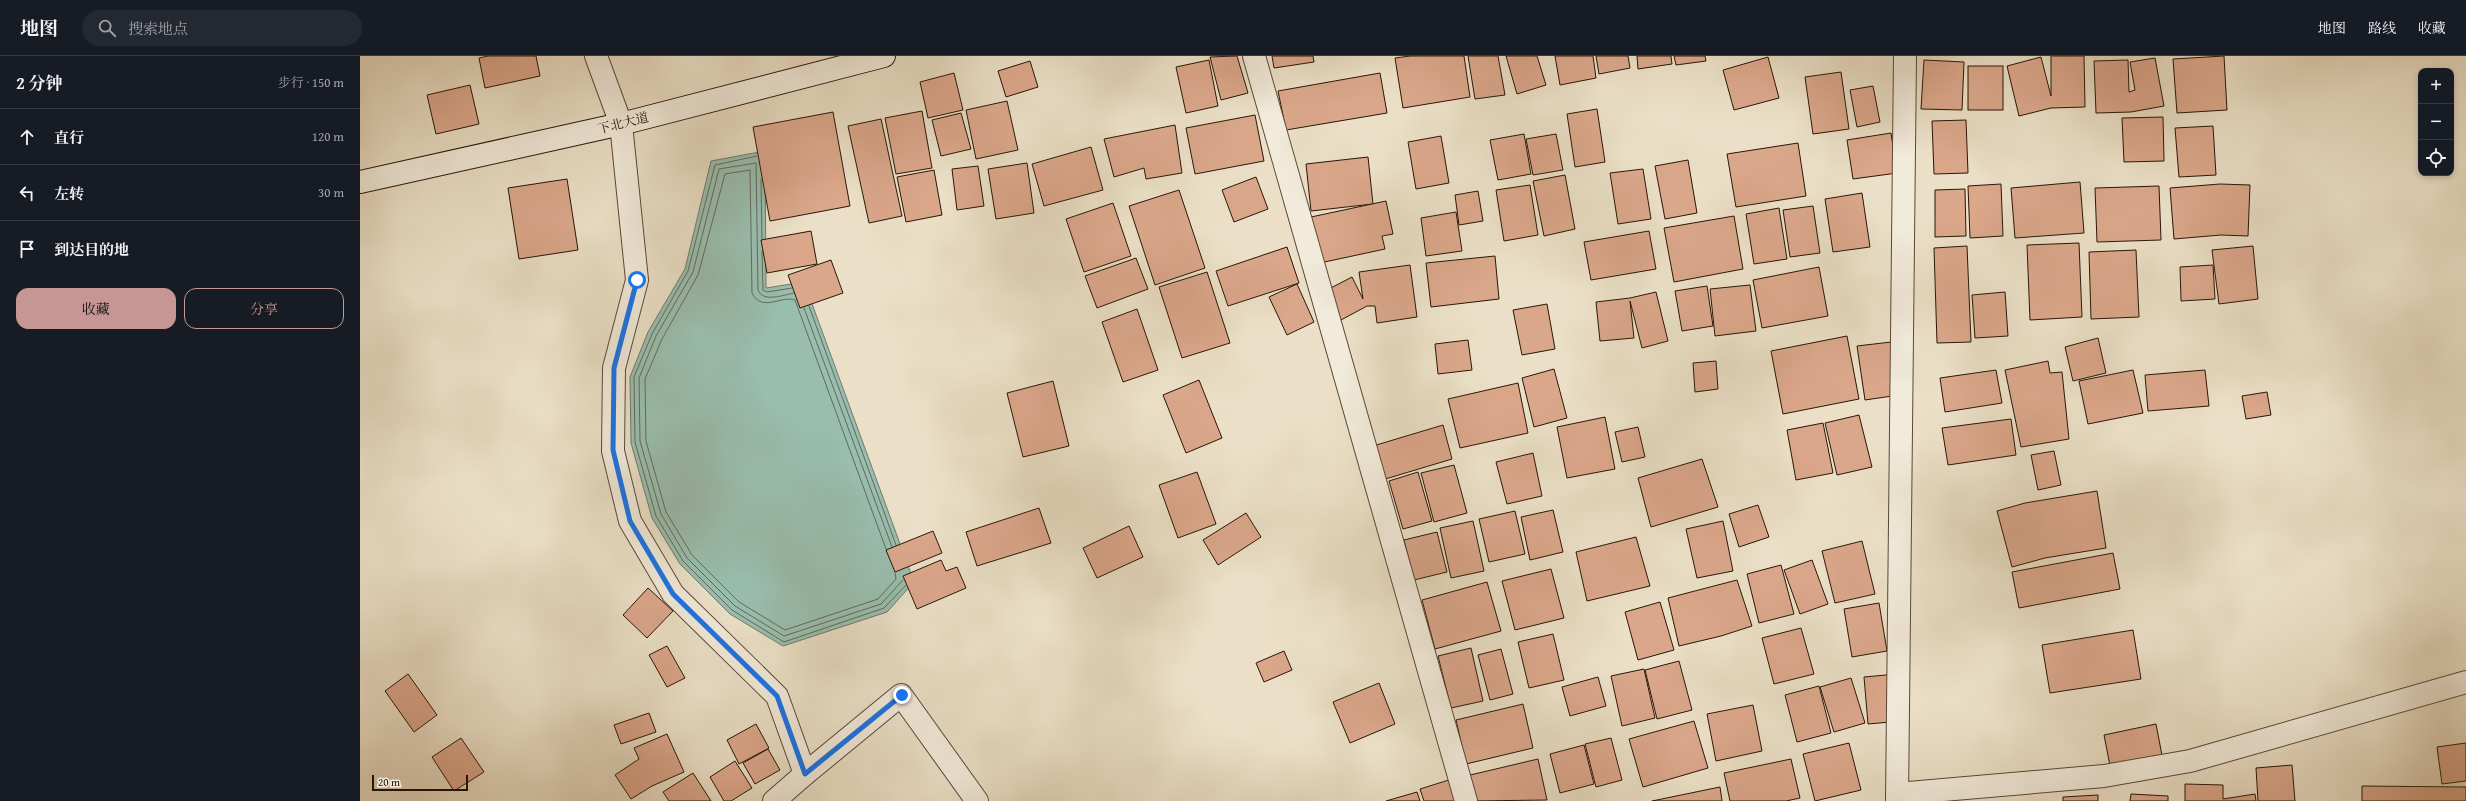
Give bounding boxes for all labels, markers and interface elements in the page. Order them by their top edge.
search box [82,10,362,46]
text: 地图 [20,14,58,42]
icon: search [96,17,118,39]
text: 搜索地点 [128,18,188,39]
text: 地图 [2318,18,2346,38]
text: 路线 [2368,18,2396,38]
text: 收藏 [2418,18,2446,38]
map controls [2418,68,2454,176]
button: + [2418,68,2454,104]
text: 2 分钟 [16,70,63,95]
text: 步行 · 150 m [278,73,344,92]
button: − [2418,104,2454,140]
street label: 下北大道 [595,107,651,139]
icon: ahead [16,126,38,148]
text: 直行 [54,127,84,148]
text: 120 m [312,127,344,146]
button: locate [2418,140,2454,176]
icon: left [16,182,38,204]
text: 左转 [54,183,84,204]
text: 30 m [318,183,344,202]
icon: arrive [16,238,38,260]
text: 到达目的地 [54,239,129,260]
route start [628,271,646,289]
button: 收藏 [16,288,176,329]
button: 分享 [184,288,344,329]
route end [893,686,911,704]
scale bar [372,773,468,792]
text: 20 m [378,774,400,790]

